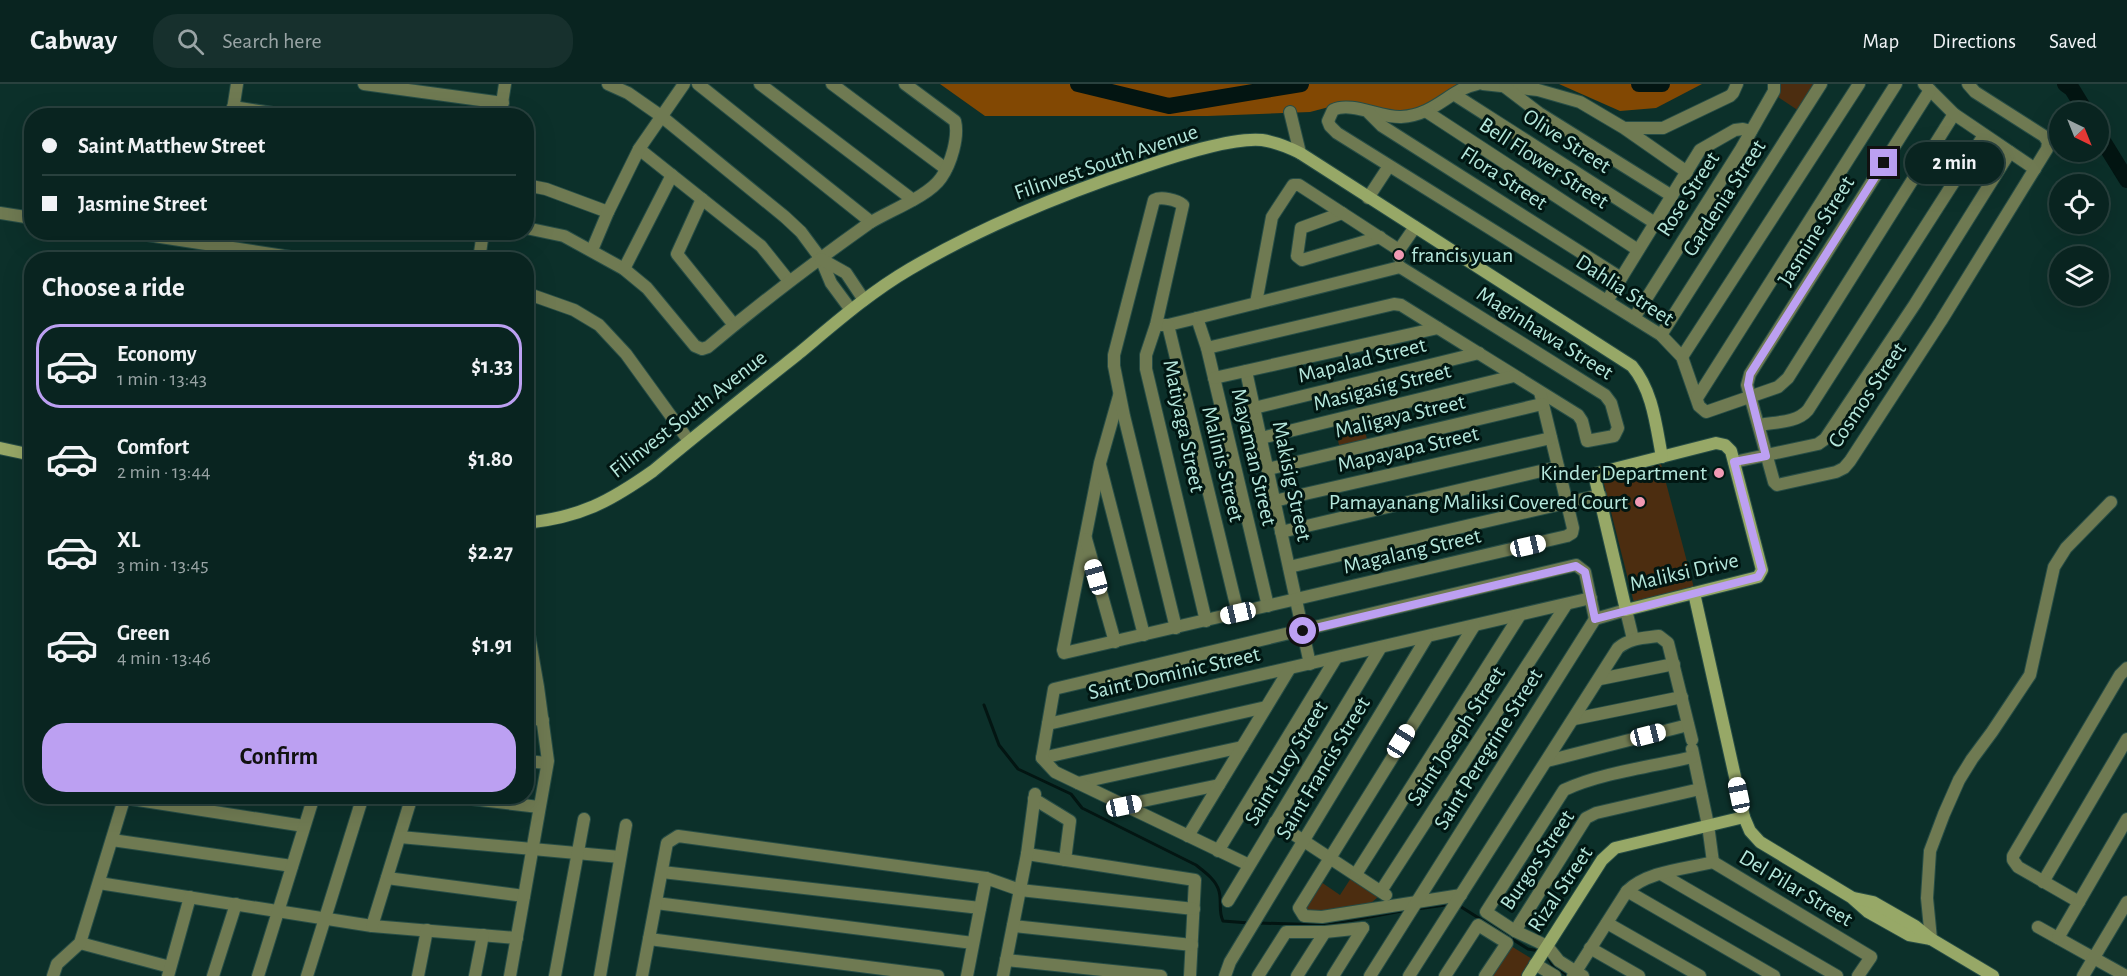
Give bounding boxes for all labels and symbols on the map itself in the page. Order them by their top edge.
north arrow [2049,102,2109,162]
street label: Olive Street [1519,105,1615,177]
street label: Bell Flower Street [1476,113,1612,213]
street label: Filinvest South Avenue [1011,120,1201,204]
street label: Gardenia Street [1678,136,1770,260]
street label: Flora Street [1457,142,1551,214]
callout: 2 min [1905,142,2004,184]
street label: Rose Street [1653,148,1723,240]
route end [1870,149,1897,176]
street label: Jasmine Street [1774,172,1858,290]
place label: francis yuan [1411,244,1513,266]
marker: francis yuan [1392,248,1406,262]
street label: Dahlia Street [1572,250,1678,330]
street label: Maginhawa Street [1473,282,1617,384]
street label: Mapalad Street [1296,333,1428,387]
street label: Cosmos Street [1824,338,1910,452]
street label: Filinvest South Avenue [605,346,771,482]
street label: Matiyaga Street [1159,358,1209,494]
street label: Masigasig Street [1311,359,1453,415]
street label: Mayaman Street [1227,386,1281,528]
street label: Maligaya Street [1333,390,1467,442]
street label: Malinis Street [1198,404,1248,524]
street label: Makisig Street [1269,419,1315,543]
street label: Mapayapa Street [1335,422,1481,476]
place label: Kinder Department [1540,462,1707,484]
marker: Kinder Department [1712,466,1726,480]
place label: Pamayanang Maliksi Covered Court [1329,491,1628,513]
marker: Pamayanang Maliksi Covered Court [1633,495,1647,509]
street label: Magalang Street [1341,524,1483,578]
car [1508,533,1548,559]
street label: Maliksi Drive [1627,549,1741,595]
car [1082,557,1110,597]
car [1218,600,1258,626]
route start [1289,617,1316,644]
street label: Saint Dominic Street [1086,643,1262,703]
street label: Saint Joseph Street [1403,663,1509,809]
street label: Saint Peregrine Street [1430,665,1546,833]
street label: Saint Francis Street [1272,693,1374,843]
street label: Saint Lucy Street [1240,697,1332,829]
car [1384,721,1418,761]
car [1628,722,1668,748]
car [1726,776,1752,814]
car [1105,793,1143,819]
street label: Burgos Street [1496,806,1578,914]
street label: Rizal Street [1524,842,1596,936]
street label: Del Pilar Street [1735,846,1857,930]

